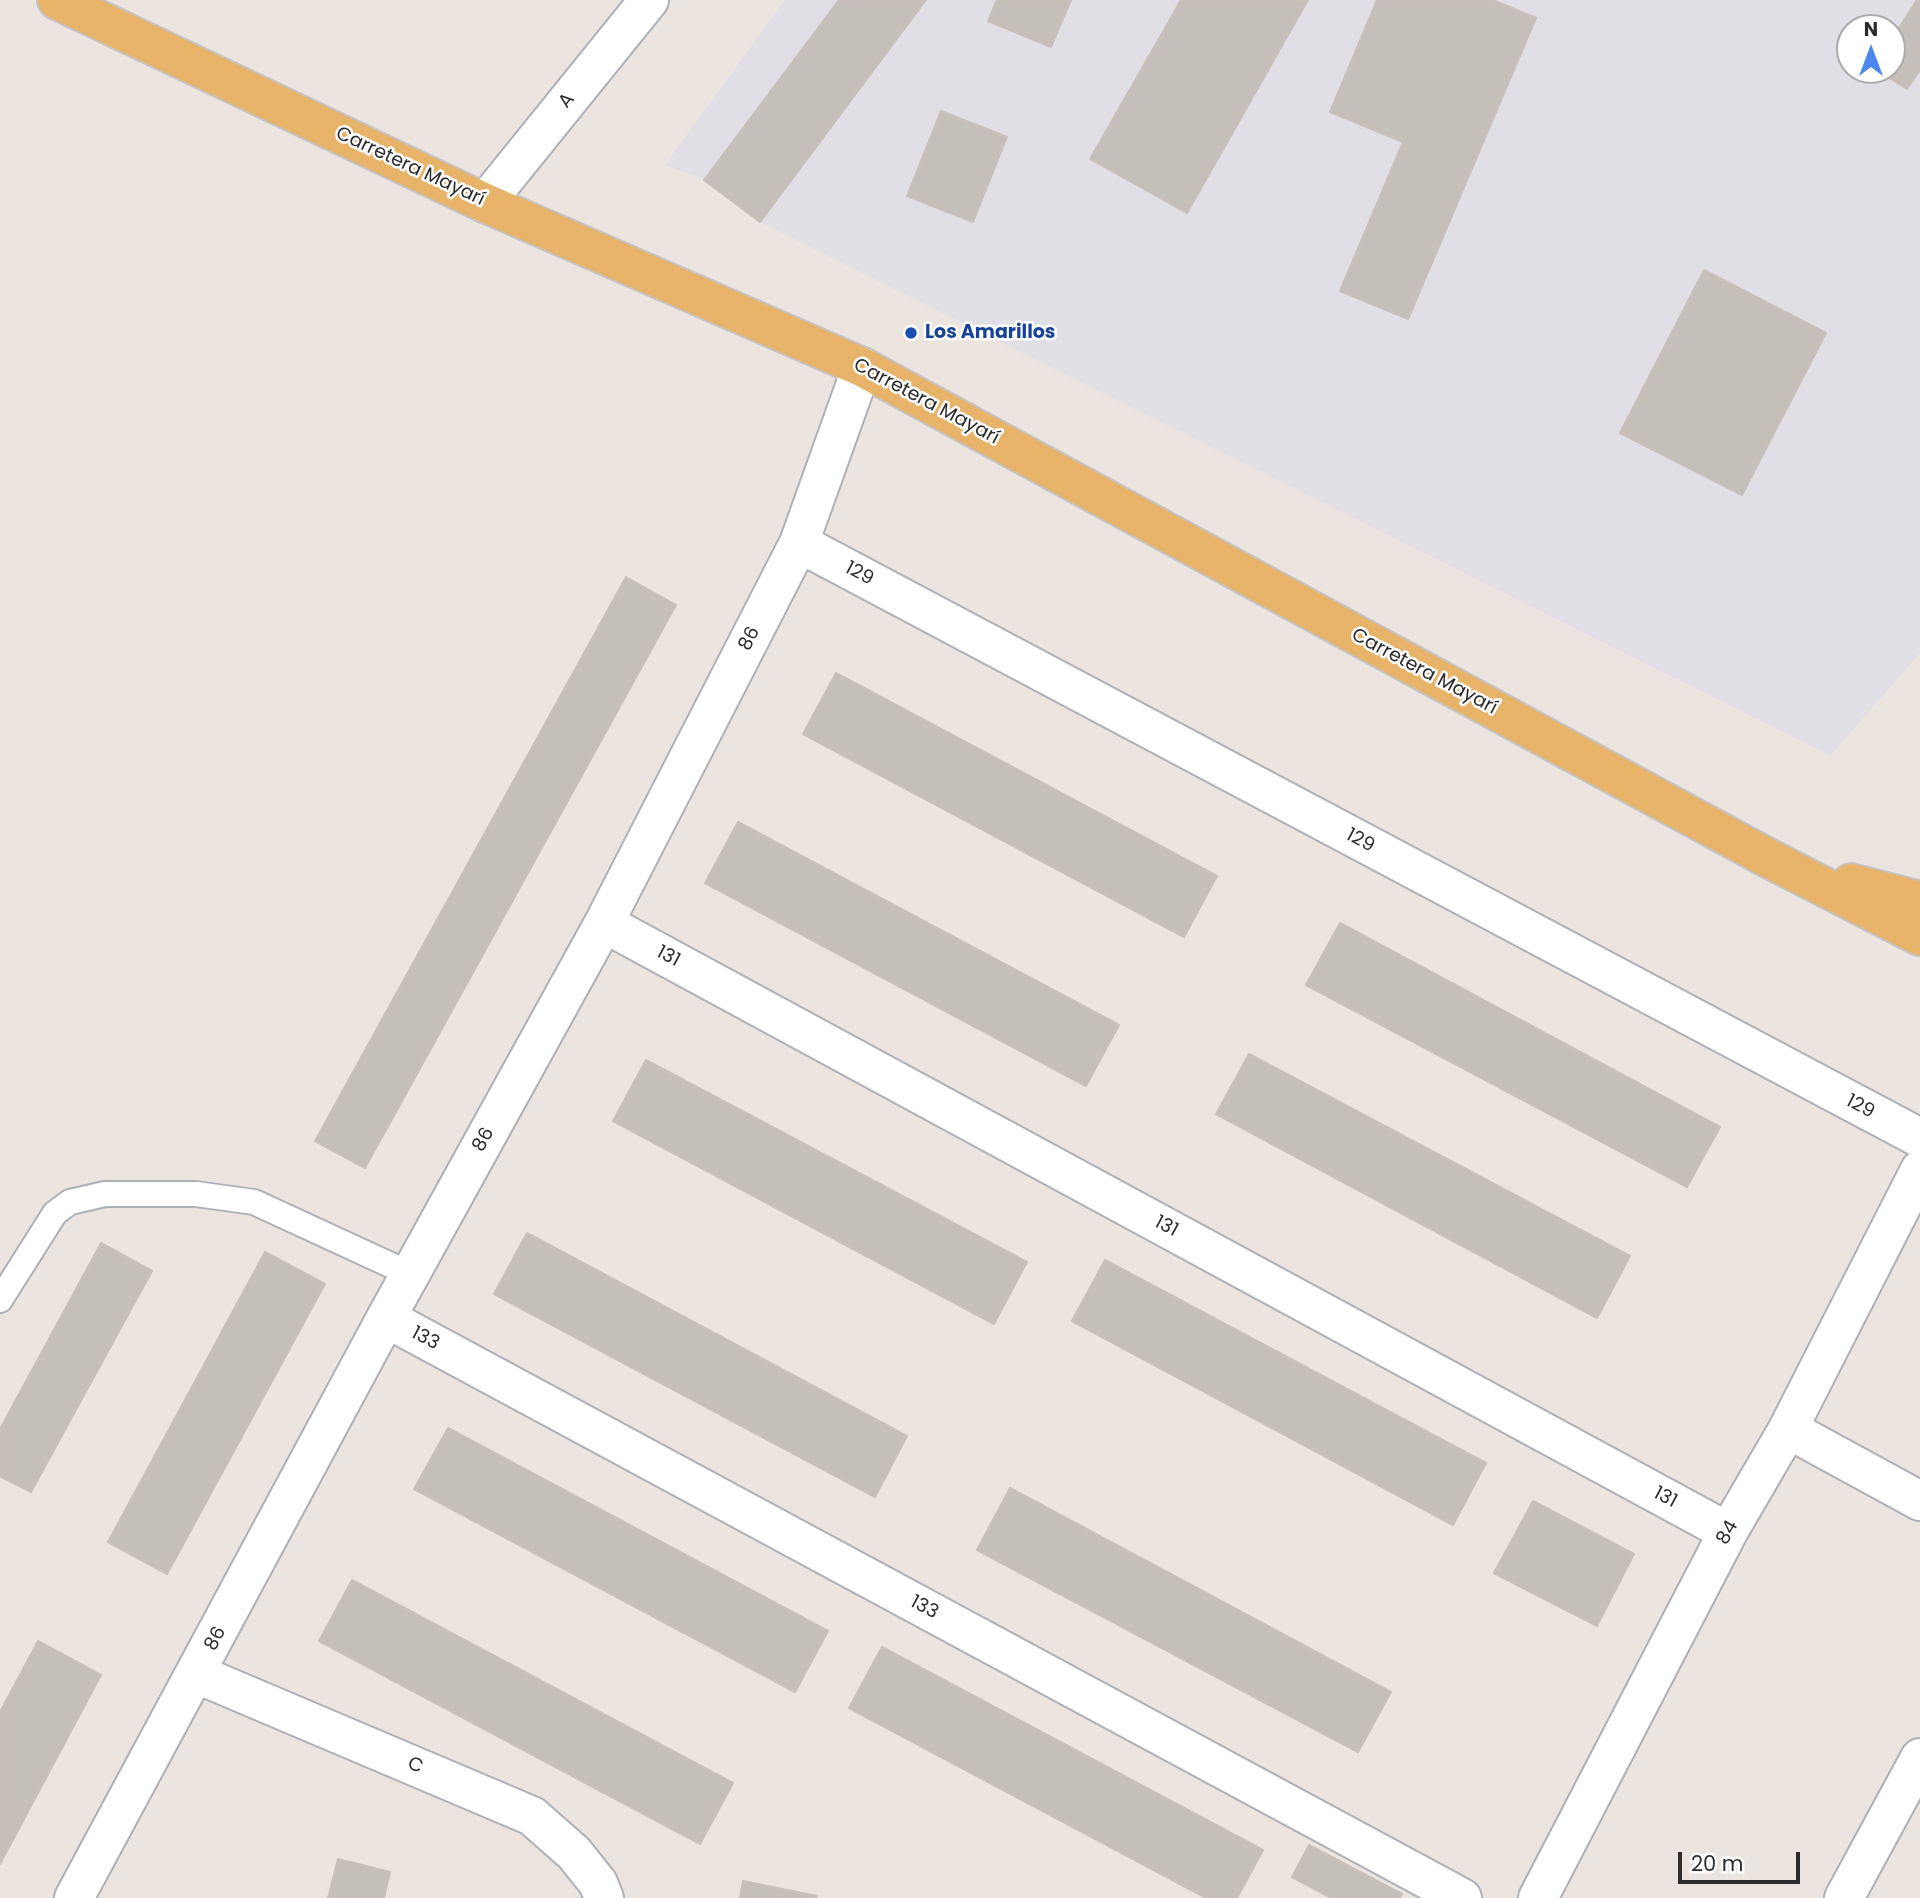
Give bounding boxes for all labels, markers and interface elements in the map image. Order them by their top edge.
north arrow [1836,14,1906,84]
text: N [1864,16,1878,43]
street label: A [554,89,580,113]
street label: Carretera Mayarí [332,123,488,211]
place label: Los Amarillos [925,322,1055,344]
marker: Los Amarillos [903,325,919,341]
street label: Carretera Mayarí [849,354,1003,450]
street label: 129 [841,557,877,591]
street label: 86 [734,623,766,655]
street label: Carretera Mayarí [1347,624,1501,720]
street label: 129 [1342,824,1378,858]
street label: 131 [652,941,684,973]
street label: 129 [1842,1090,1878,1124]
street label: 86 [468,1124,500,1156]
street label: 131 [1150,1211,1182,1243]
street label: 133 [407,1322,443,1356]
street label: 131 [1649,1482,1681,1514]
street label: 84 [1712,1517,1744,1549]
street label: 133 [906,1591,942,1625]
street label: 86 [200,1623,232,1655]
street label: C [404,1753,426,1779]
scale bar [1682,1839,1804,1883]
text: 20 m [1691,1849,1744,1878]

